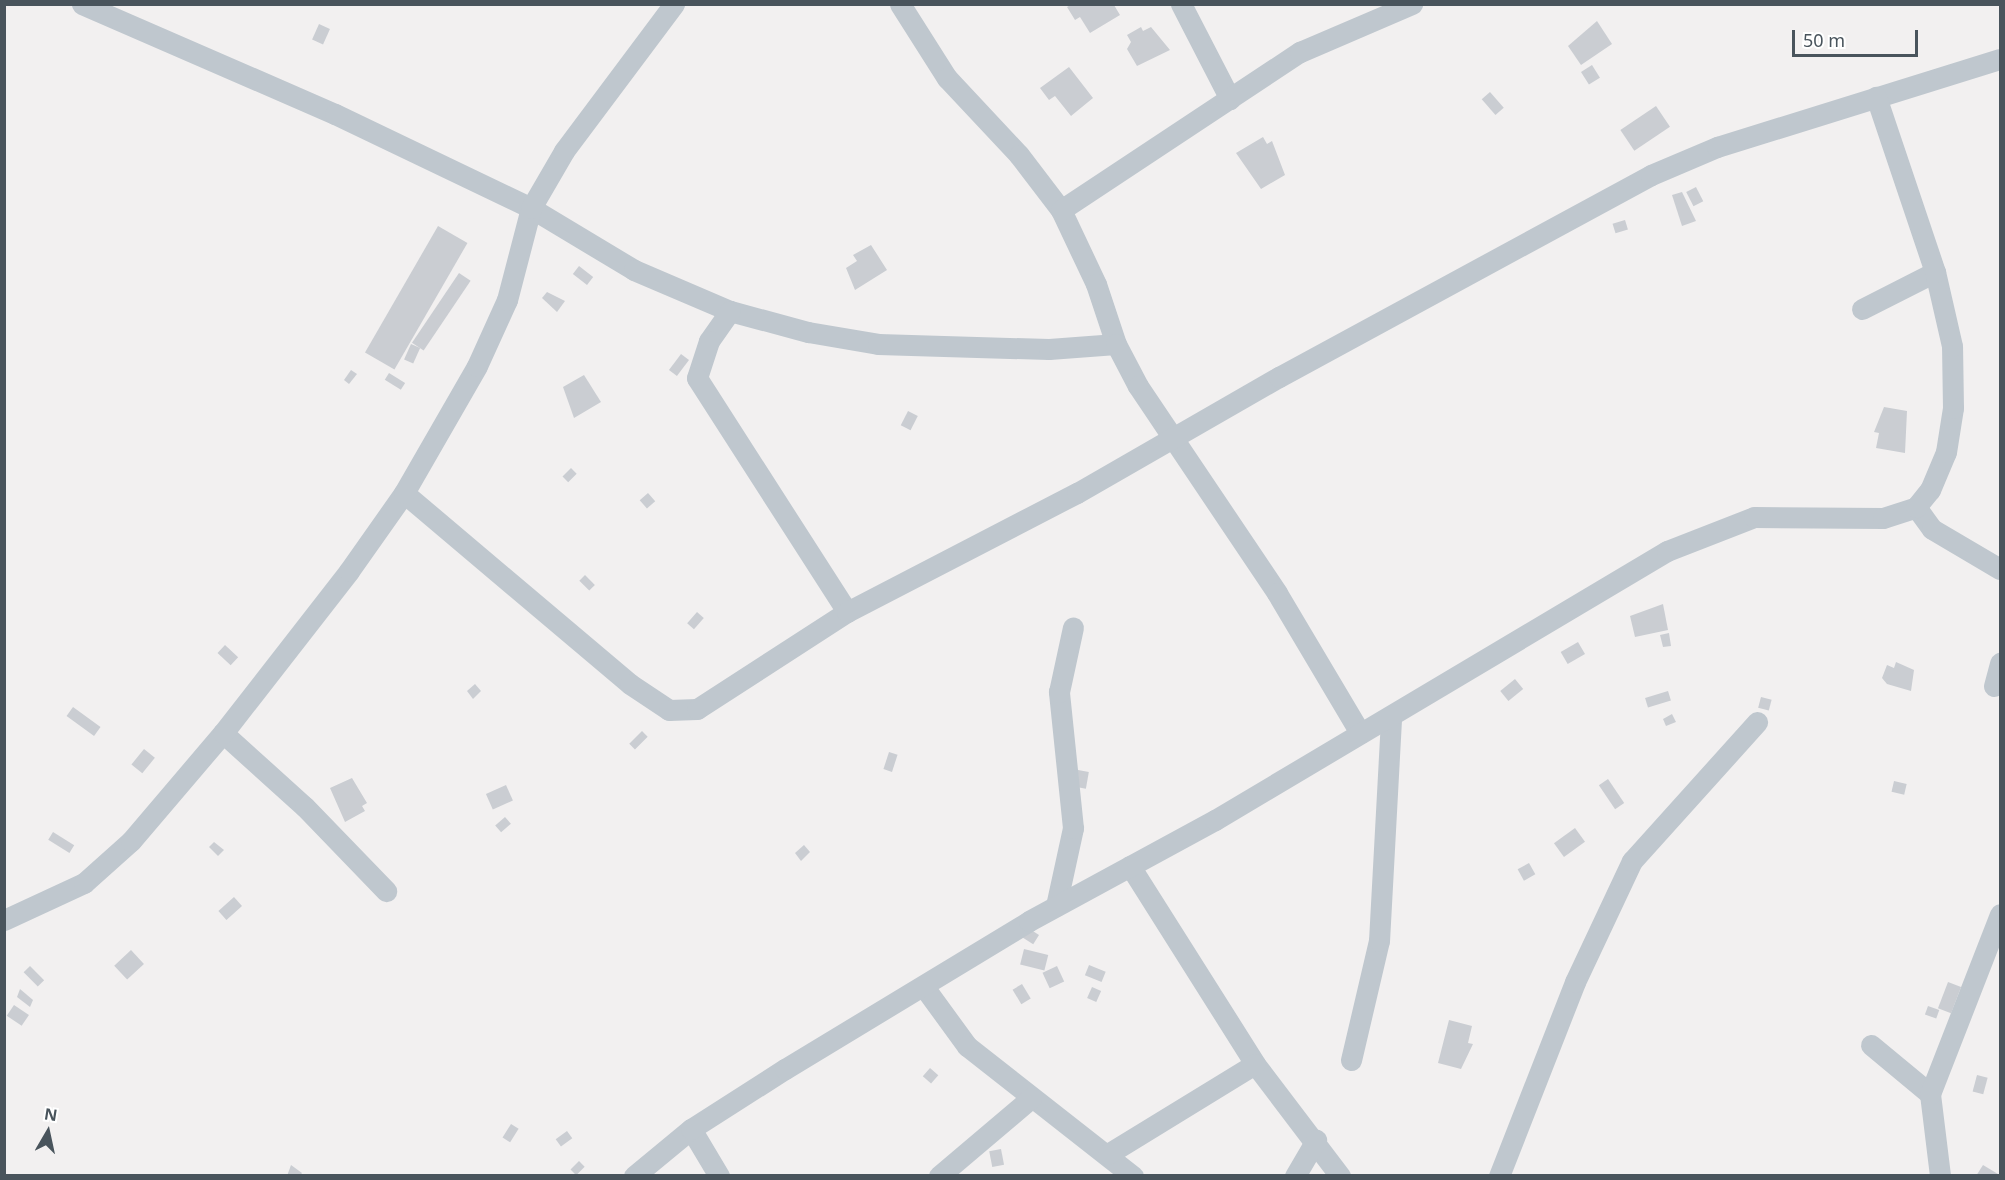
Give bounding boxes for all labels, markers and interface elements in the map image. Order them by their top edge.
scale bar [1795,18,1921,56]
text: 50 m [1803,28,1845,52]
north arrow [18,1102,78,1162]
text: N [43,1102,59,1126]

